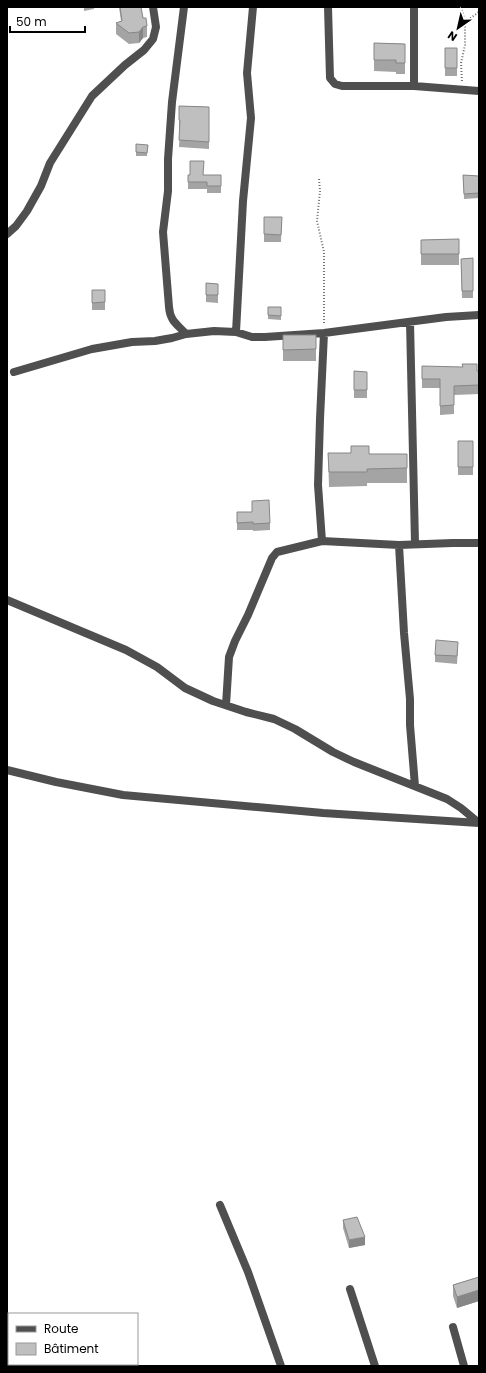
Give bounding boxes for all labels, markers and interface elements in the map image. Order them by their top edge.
scale bar [10,8,85,34]
north arrow [438,8,478,48]
text: 50 m [16,13,47,30]
text: N [445,27,460,45]
legend [8,1313,138,1365]
text: Route [44,1320,78,1337]
text: Bâtiment [44,1340,99,1357]

